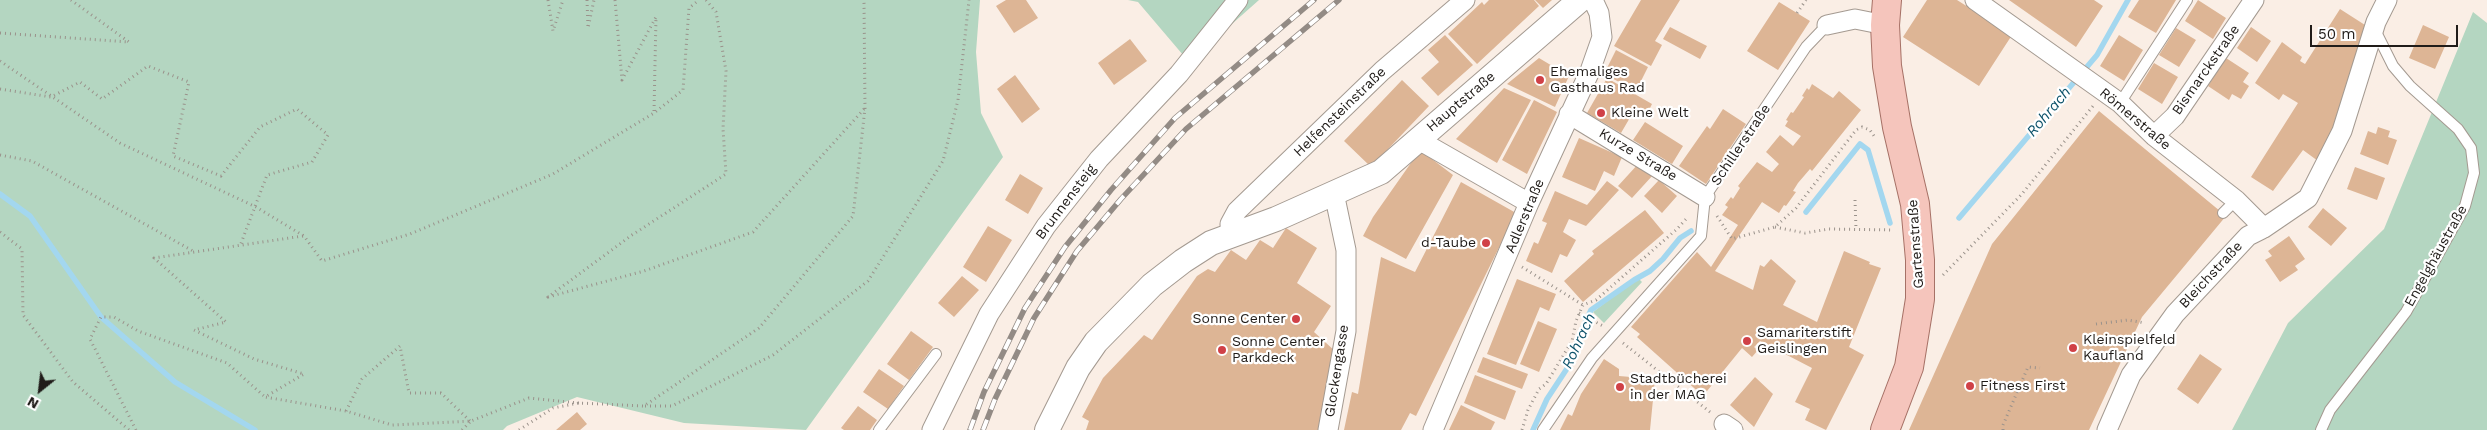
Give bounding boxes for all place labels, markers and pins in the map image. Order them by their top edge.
place label: Ehemaliges Gasthaus Rad [1550,64,1645,96]
marker: Ehemaliges Gasthaus Rad [1534,74,1546,86]
place label: Kleine Welt [1611,105,1689,121]
marker: Kleine Welt [1595,107,1607,119]
place label: d-Taube [1421,235,1476,251]
marker: d-Taube [1480,237,1492,249]
place label: Sonne Center [1193,311,1286,327]
marker: Sonne Center [1290,313,1302,325]
place label: Samariterstift Geislingen [1757,325,1851,358]
place label: Kleinspielfeld Kaufland [2083,332,2176,364]
place label: Sonne Center Parkdeck [1232,334,1325,367]
marker: Samariterstift Geislingen [1741,335,1753,347]
marker: Kleinspielfeld Kaufland [2067,342,2079,354]
marker: Sonne Center Parkdeck [1216,344,1228,356]
place label: Stadtbücherei in der MAG [1630,371,1727,404]
place label: Fitness First [1980,378,2065,394]
marker: Fitness First [1964,380,1976,392]
marker: Stadtbücherei in der MAG [1614,381,1626,393]

